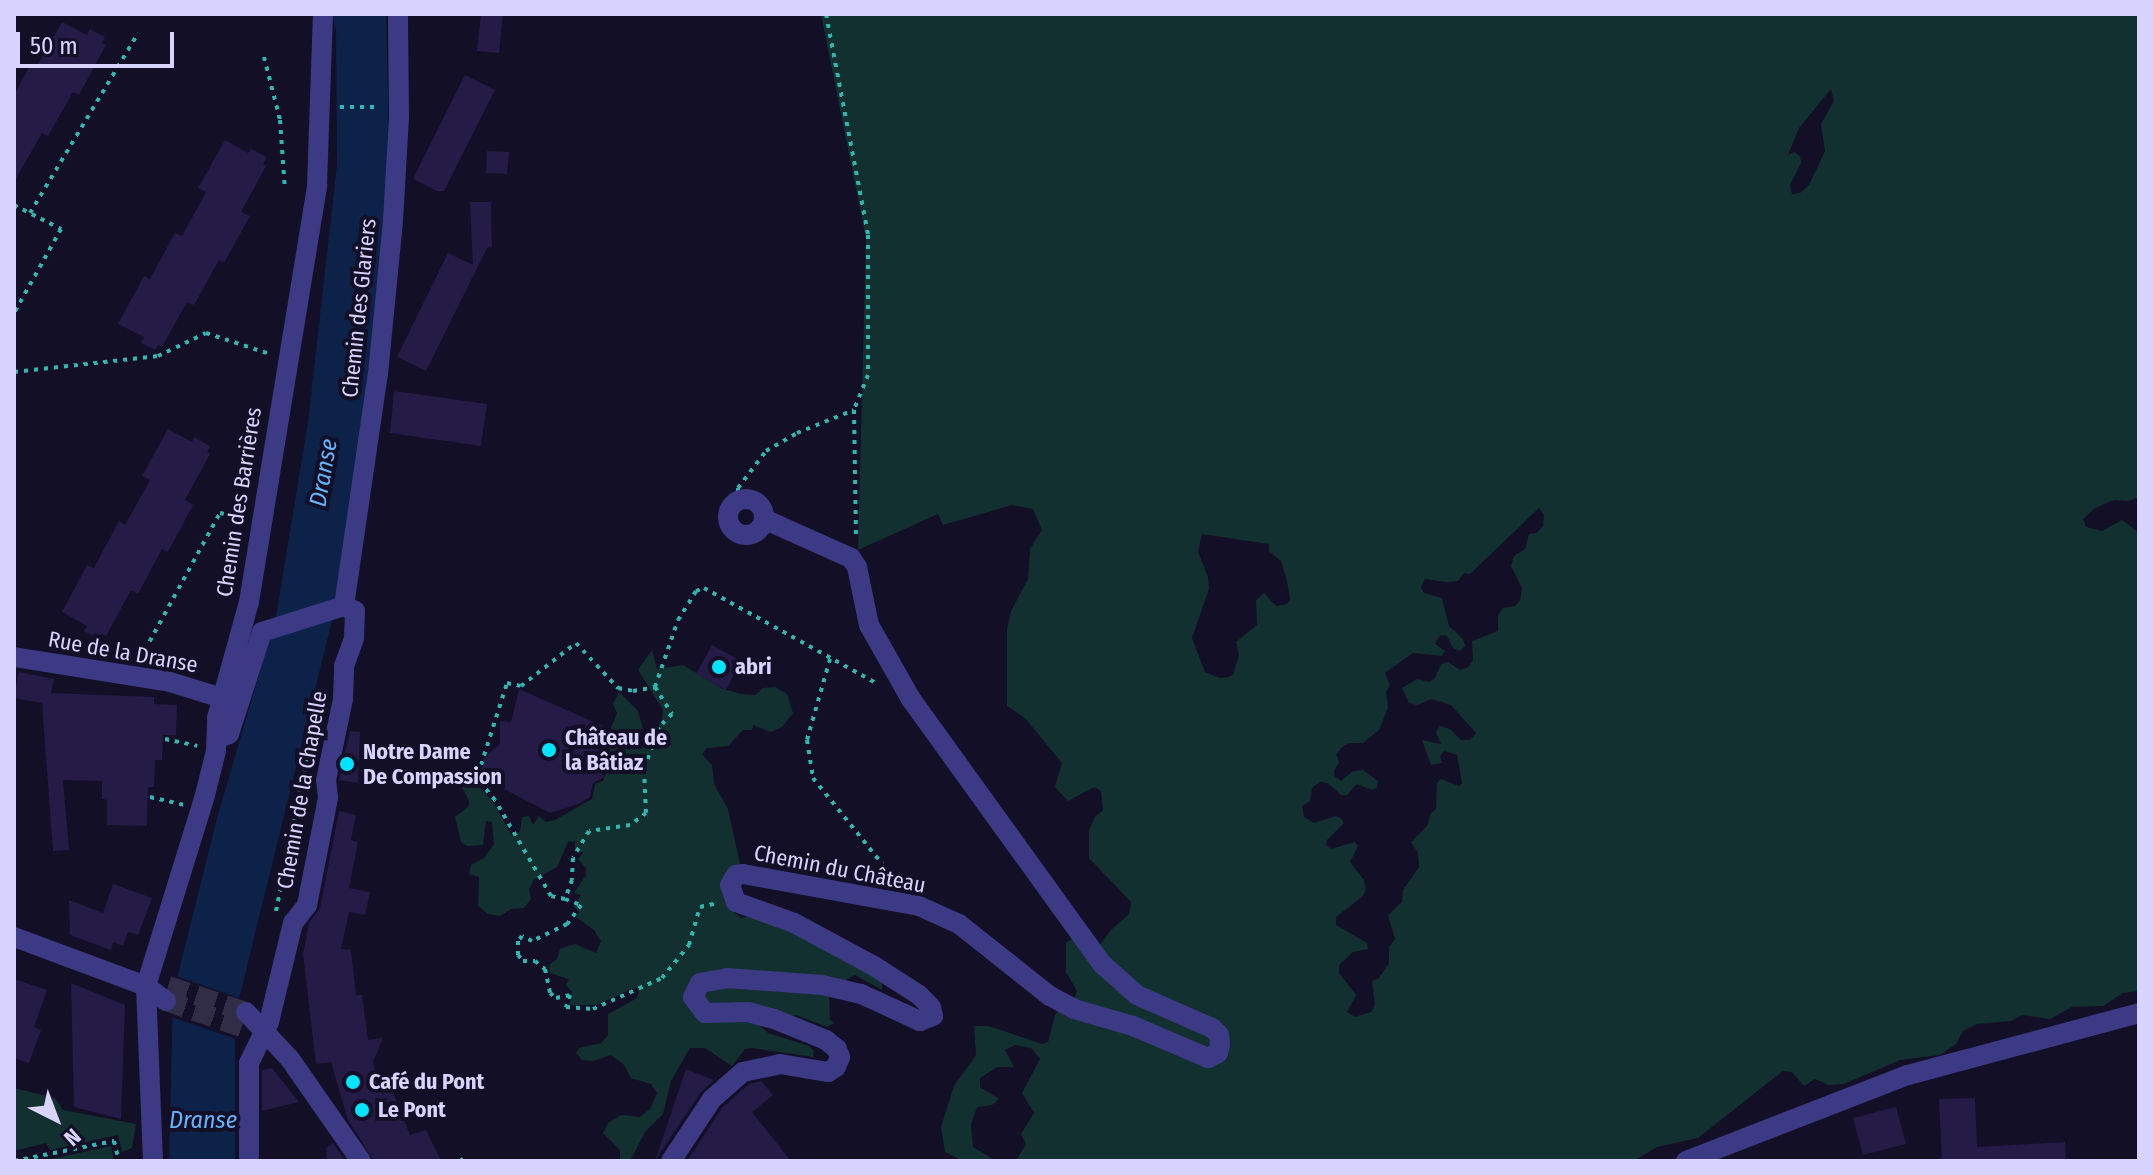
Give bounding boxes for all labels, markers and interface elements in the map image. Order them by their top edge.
scale bar [20,16,178,66]
text: 50 m [30,32,78,60]
street label: Chemin des Glariers [336,217,382,399]
street label: Chemin des Barrières [211,405,267,599]
water label: Dranse [304,437,344,509]
street label: Rue de la Dranse [46,626,200,678]
place label: abri [735,654,772,680]
marker: abri [710,658,728,676]
street label: Chemin de la Chapelle [272,689,332,891]
place label: Château de la Bâtiaz [565,724,667,776]
place label: Notre Dame De Compassion [363,738,502,790]
marker: Château de la Bâtiaz [540,741,558,759]
marker: Notre Dame De Compassion [338,755,356,773]
street label: Chemin du Château [752,839,928,899]
place label: Café du Pont [369,1069,484,1095]
marker: Café du Pont [344,1073,362,1091]
north arrow [16,1079,96,1159]
place label: Le Pont [378,1097,446,1123]
marker: Le Pont [353,1101,371,1119]
water label: Dranse [169,1107,237,1135]
text: N [58,1123,86,1152]

